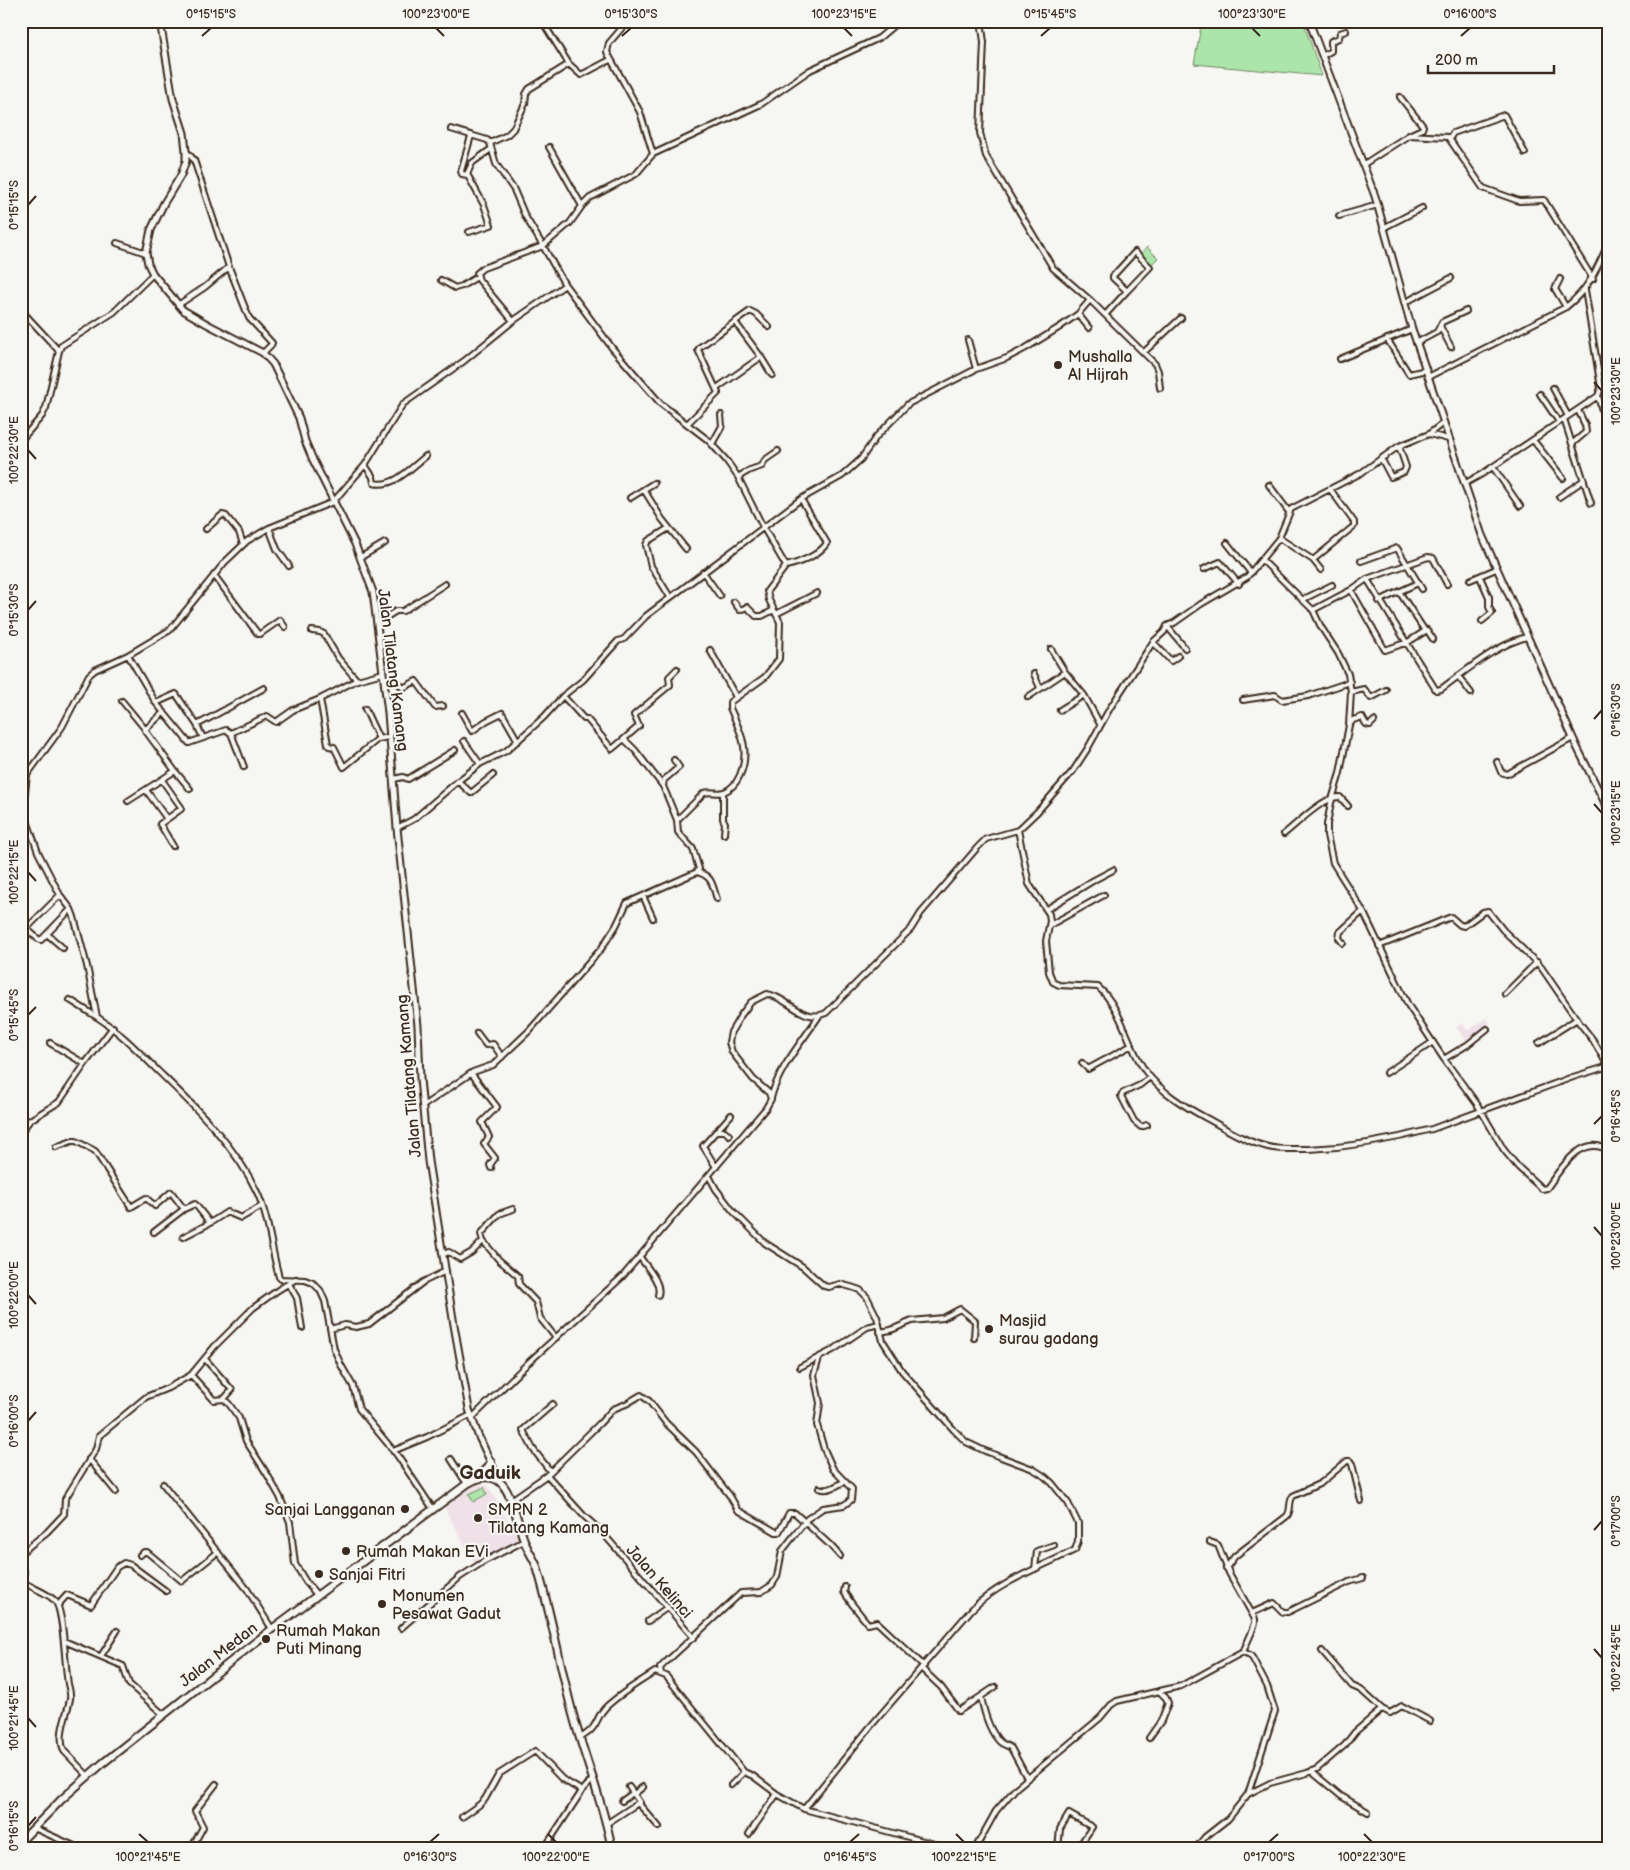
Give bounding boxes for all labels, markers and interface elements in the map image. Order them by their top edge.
text: 0°15'15"S [186,7,236,22]
text: 100°23'00"E [402,7,470,22]
text: 0°15'30"S [605,7,657,22]
text: 100°23'15"E [811,7,877,22]
text: 0°15'45"S [1024,7,1076,22]
text: 100°23'30"E [1218,7,1286,22]
text: 0°16'00"S [1443,7,1497,22]
scale bar [1428,42,1554,74]
text: 200 m [1435,51,1478,70]
text: 0°15'15"S [7,180,22,230]
place label: Mushalla Al Hijrah [1068,348,1133,385]
text: 100°23'30"E [1609,357,1624,425]
marker: Mushalla Al Hijrah [1052,359,1064,371]
text: 100°22'30"E [7,416,22,484]
text: 0°15'30"S [7,584,22,636]
street label: Jalan Tilatang Kamang [373,588,412,752]
text: 0°16'30"S [1609,683,1624,737]
text: 100°23'15"E [1609,780,1624,846]
text: 100°22'15"E [7,839,22,905]
text: 0°15'45"S [7,989,22,1041]
street label: Jalan Tilatang Kamang [393,994,426,1158]
text: 0°16'45"S [1609,1089,1624,1143]
text: 100°23'00"E [1609,1202,1624,1270]
text: 100°22'00"E [7,1261,22,1329]
place label: Masjid surau gadang [999,1312,1098,1349]
marker: Masjid surau gadang [983,1323,995,1335]
text: 0°16'00"S [7,1394,22,1448]
district label: Gaduik [459,1462,521,1485]
text: 0°17'00"S [1609,1495,1624,1547]
place label: Sanjai Langganan [265,1501,395,1520]
place label: SMPN 2 Tilatang Kamang [488,1501,609,1538]
marker: Sanjai Langganan [399,1503,411,1515]
marker: SMPN 2 Tilatang Kamang [472,1512,484,1524]
street label: Jalan Kelinci [622,1541,696,1623]
place label: Rumah Makan EVi [356,1543,489,1562]
marker: Rumah Makan EVi [340,1545,352,1557]
place label: Sanjai Fitri [329,1566,405,1585]
marker: Sanjai Fitri [313,1568,325,1580]
place label: Monumen Pesawat Gadut [392,1587,501,1624]
marker: Monumen Pesawat Gadut [376,1598,388,1610]
street label: Jalan Medan [176,1619,262,1691]
place label: Rumah Makan Puti Minang [276,1622,380,1659]
text: 100°22'45"E [1609,1624,1624,1692]
marker: Rumah Makan Puti Minang [260,1633,272,1645]
text: 100°21'45"E [7,1685,22,1751]
text: 0°16'15"S [7,1801,22,1851]
text: 100°21'45"E [115,1850,181,1865]
text: 0°16'30"S [403,1850,457,1865]
text: 100°22'00"E [522,1850,590,1865]
text: 0°16'45"S [823,1850,877,1865]
text: 100°22'15"E [931,1850,997,1865]
text: 0°17'00"S [1243,1850,1295,1865]
text: 100°22'30"E [1338,1850,1406,1865]

